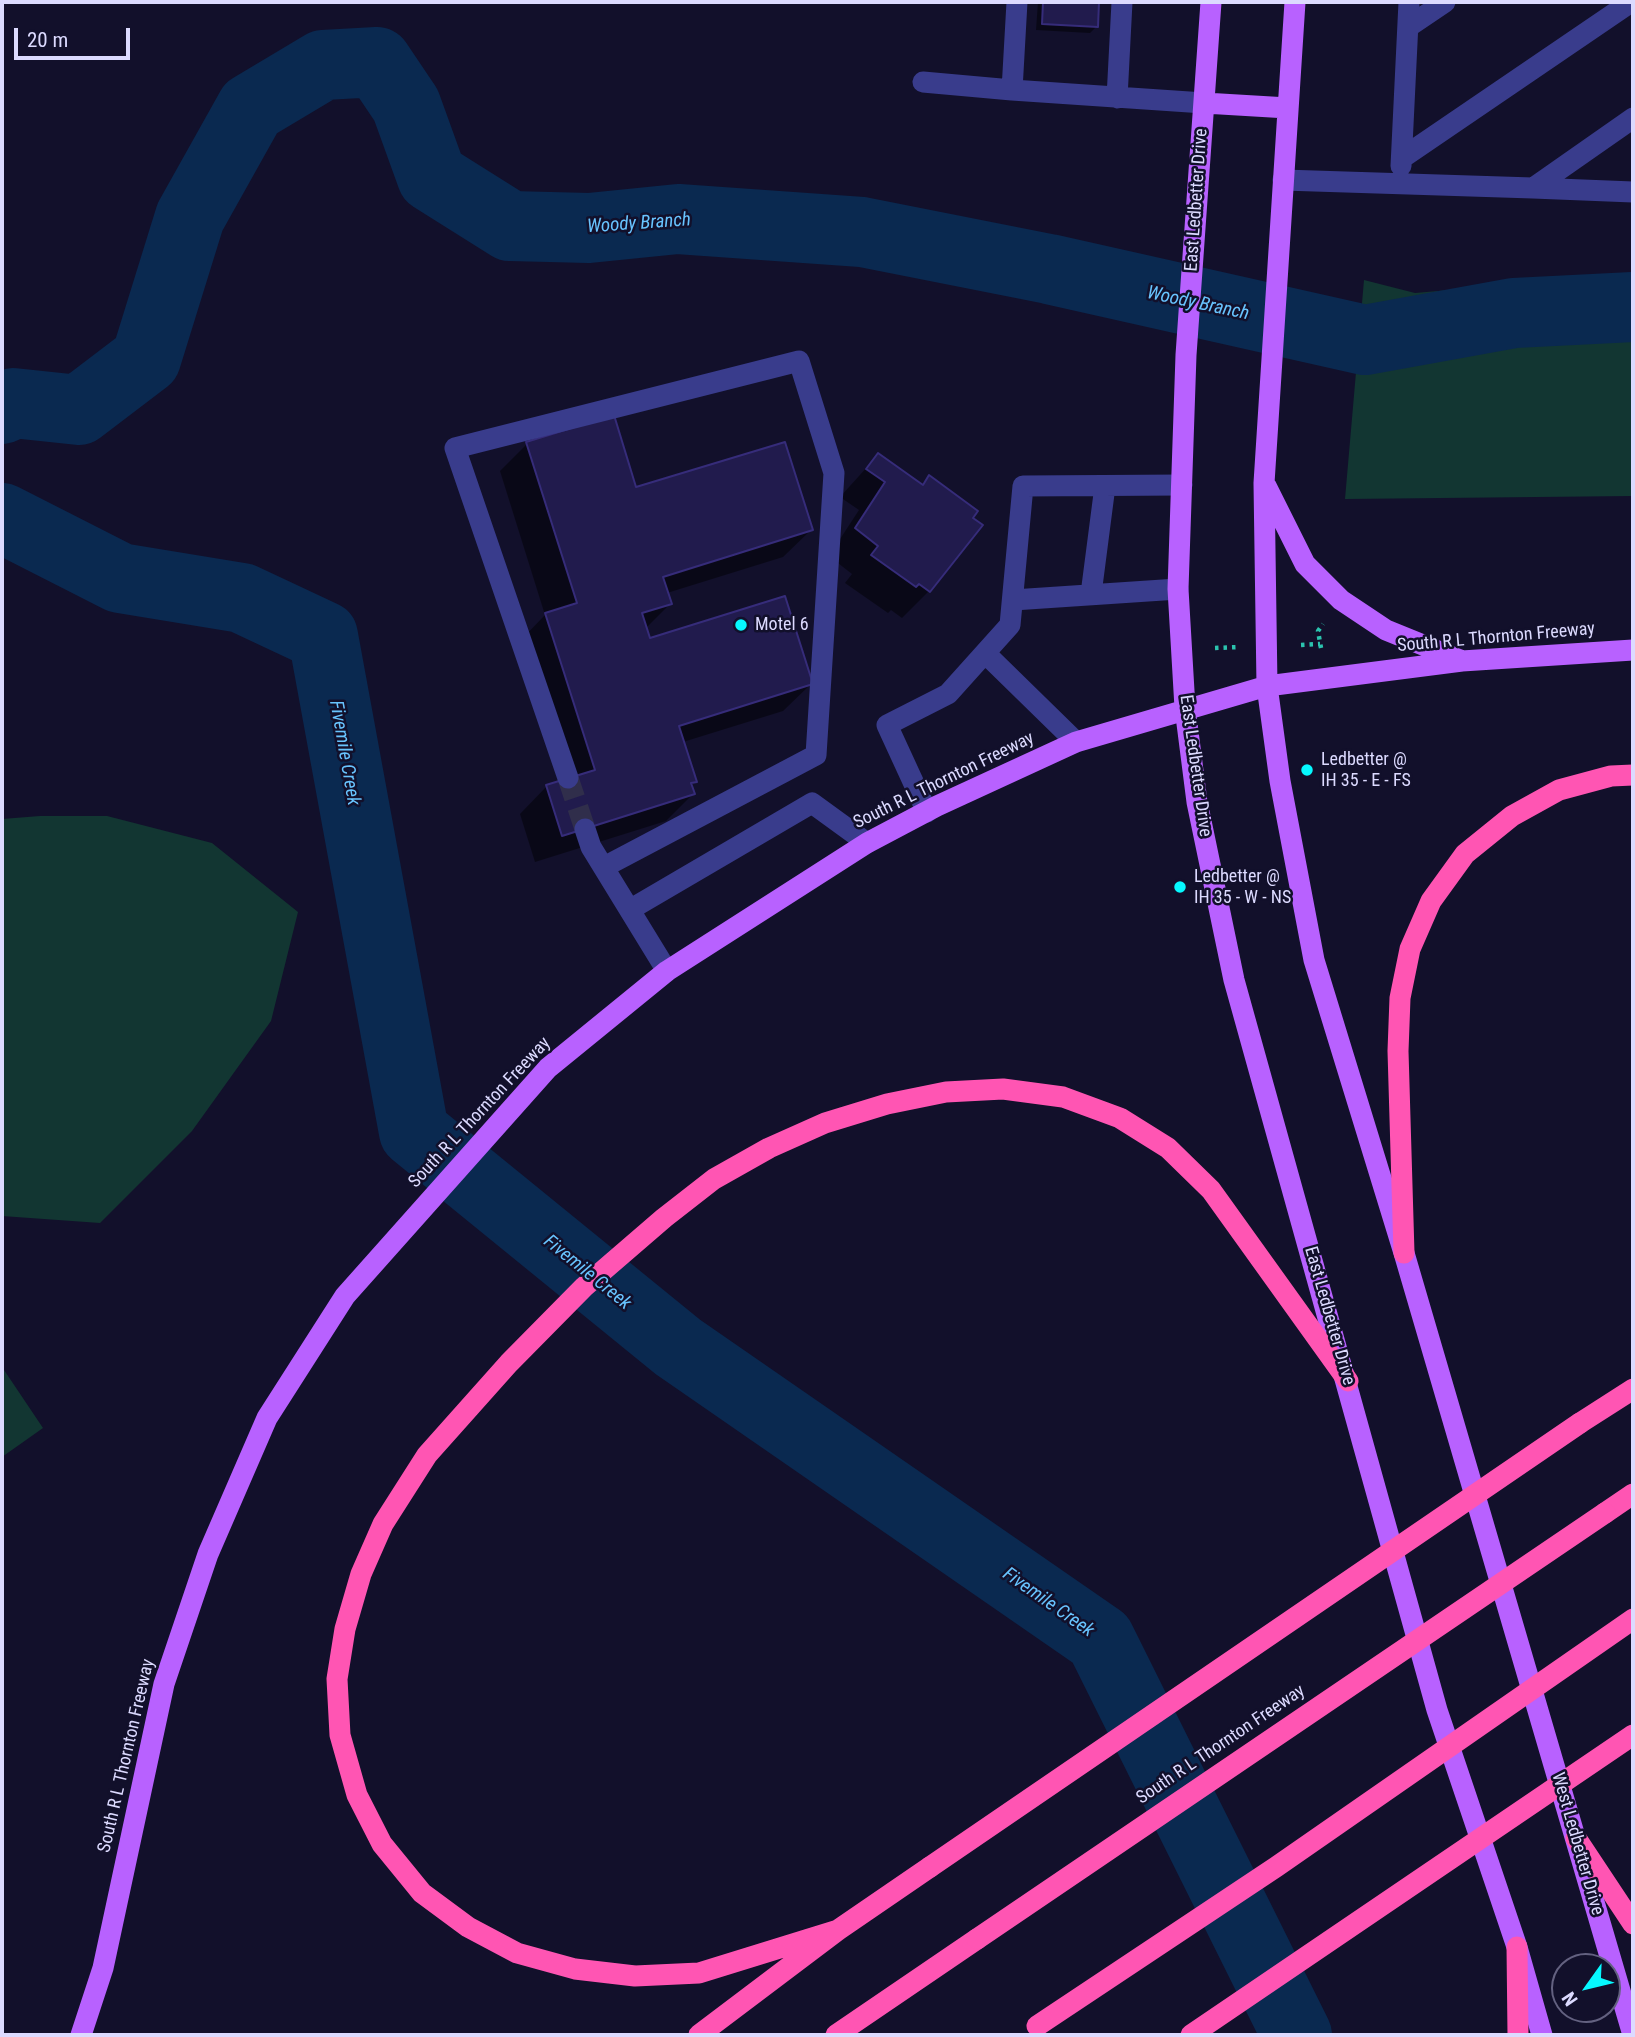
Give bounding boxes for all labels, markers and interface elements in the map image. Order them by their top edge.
scale bar [18,14,133,58]
text: 20 m [27,28,68,52]
street label: East Ledbetter Drive [1181,128,1213,272]
water label: Woody Branch [586,209,692,239]
water label: Woody Branch [1145,282,1251,326]
place label: Motel 6 [755,614,809,636]
marker: Motel 6 [733,617,749,633]
street label: South R L Thornton Freeway [1396,619,1596,657]
street label: East Ledbetter Drive [1174,694,1216,838]
water label: Fivemile Creek [324,699,364,807]
street label: South R L Thornton Freeway [850,728,1038,834]
place label: Ledbetter @ IH 35 - E - FS [1321,749,1411,792]
marker: Ledbetter @ IH 35 - E - FS [1299,762,1315,778]
place label: Ledbetter @ IH 35 - W - NS [1194,866,1291,908]
marker: Ledbetter @ IH 35 - W - NS [1172,879,1188,895]
street label: South R L Thornton Freeway [405,1033,555,1193]
water label: Fivemile Creek [539,1231,635,1315]
street label: East Ledbetter Drive [1299,1244,1359,1388]
water label: Fivemile Creek [998,1563,1098,1643]
street label: South R L Thornton Freeway [94,1657,160,1855]
street label: South R L Thornton Freeway [1133,1681,1309,1809]
street label: West Ledbetter Drive [1546,1770,1608,1918]
north arrow [1551,1953,1621,2023]
text: N [1557,1988,1583,2010]

